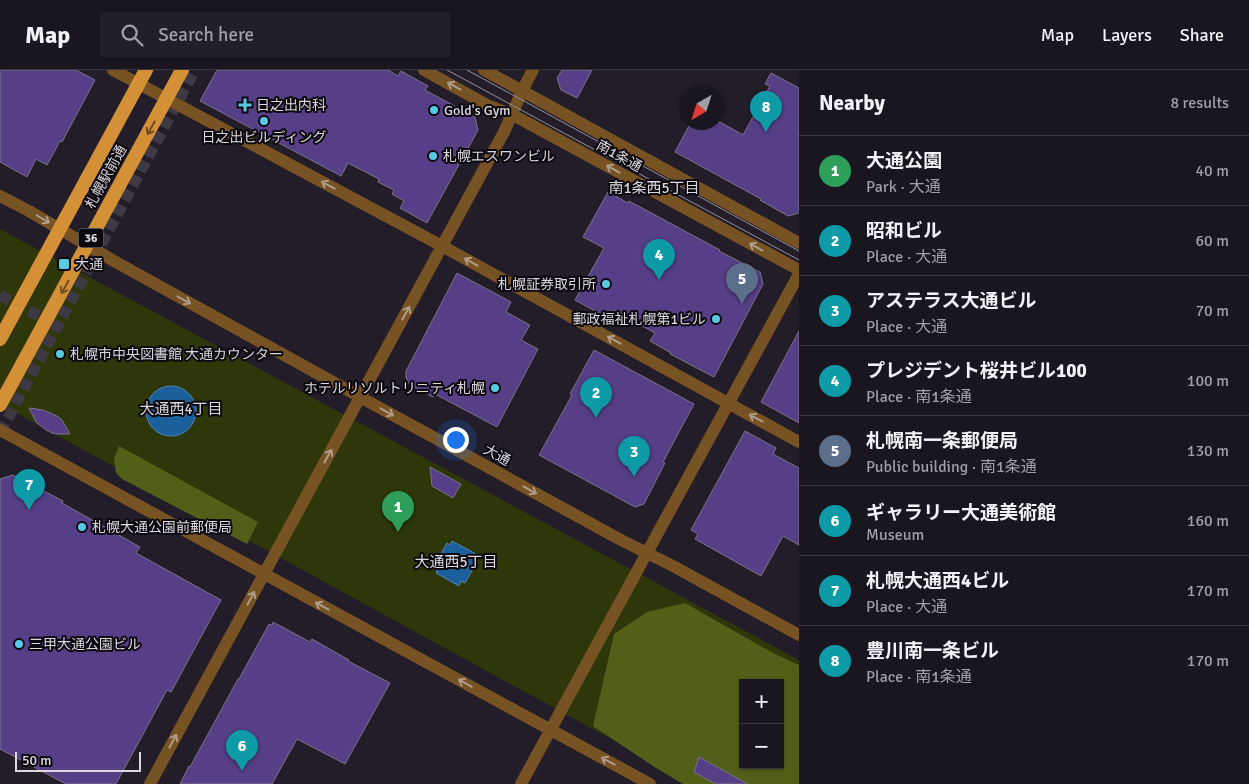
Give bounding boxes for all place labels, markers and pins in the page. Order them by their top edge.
pin: 8 [750,91,782,132]
place label: 日之出内科 [256,97,326,114]
marker: 日之出内科 [238,98,252,112]
place label: Gold's Gym [444,102,510,119]
marker: Gold's Gym [428,104,440,116]
marker: 日之出ビルディング [258,115,270,127]
place label: 日之出ビルディング [201,129,327,146]
place label: 札幌エスワンビル [443,148,555,165]
marker: 札幌エスワンビル [427,150,439,162]
pin: 4 [643,239,675,280]
place label: 大通 [75,256,103,273]
marker: 大通 [57,257,71,271]
pin: 5 [726,263,758,304]
place label: 札幌証券取引所 [498,276,596,293]
marker: 札幌証券取引所 [600,278,612,290]
place label: 郵政福祉札幌第1ビル [572,311,706,328]
marker: 郵政福祉札幌第1ビル [710,313,722,325]
place label: 札幌市中央図書館 大通カウンター [70,346,283,363]
marker: 札幌市中央図書館 大通カウンター [54,348,66,360]
pin: 2 [580,377,612,418]
place label: ホテルリソルトリニティ札幌 [304,380,485,397]
marker: ホテルリソルトリニティ札幌 [489,382,501,394]
pin: 3 [618,436,650,477]
pin: 7 [13,469,45,510]
pin: 1 [382,491,414,532]
place label: 札幌大通公園前郵便局 [92,519,232,536]
marker: 札幌大通公園前郵便局 [76,521,88,533]
place label: 三甲大通公園ビル [29,636,141,653]
marker: 三甲大通公園ビル [13,638,25,650]
pin: 6 [226,730,258,771]

